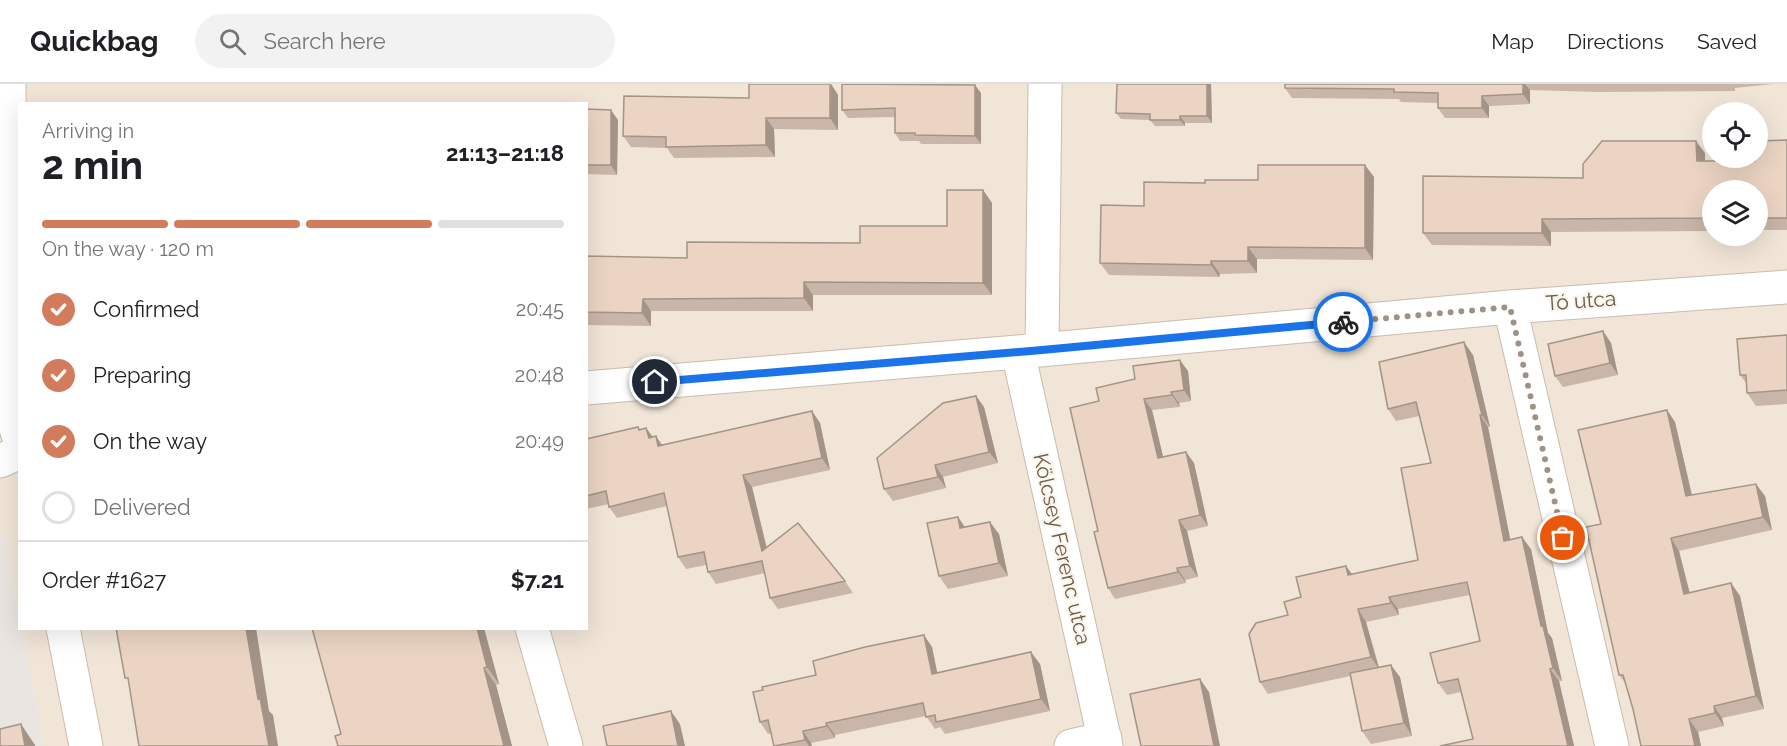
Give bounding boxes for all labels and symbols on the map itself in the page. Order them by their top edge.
street label: Tó utca [1545,286,1617,315]
courier [1313,292,1373,352]
pin [629,356,680,407]
street label: Kölcsey Ferenc utca [1028,451,1097,647]
pin [1537,512,1588,563]

